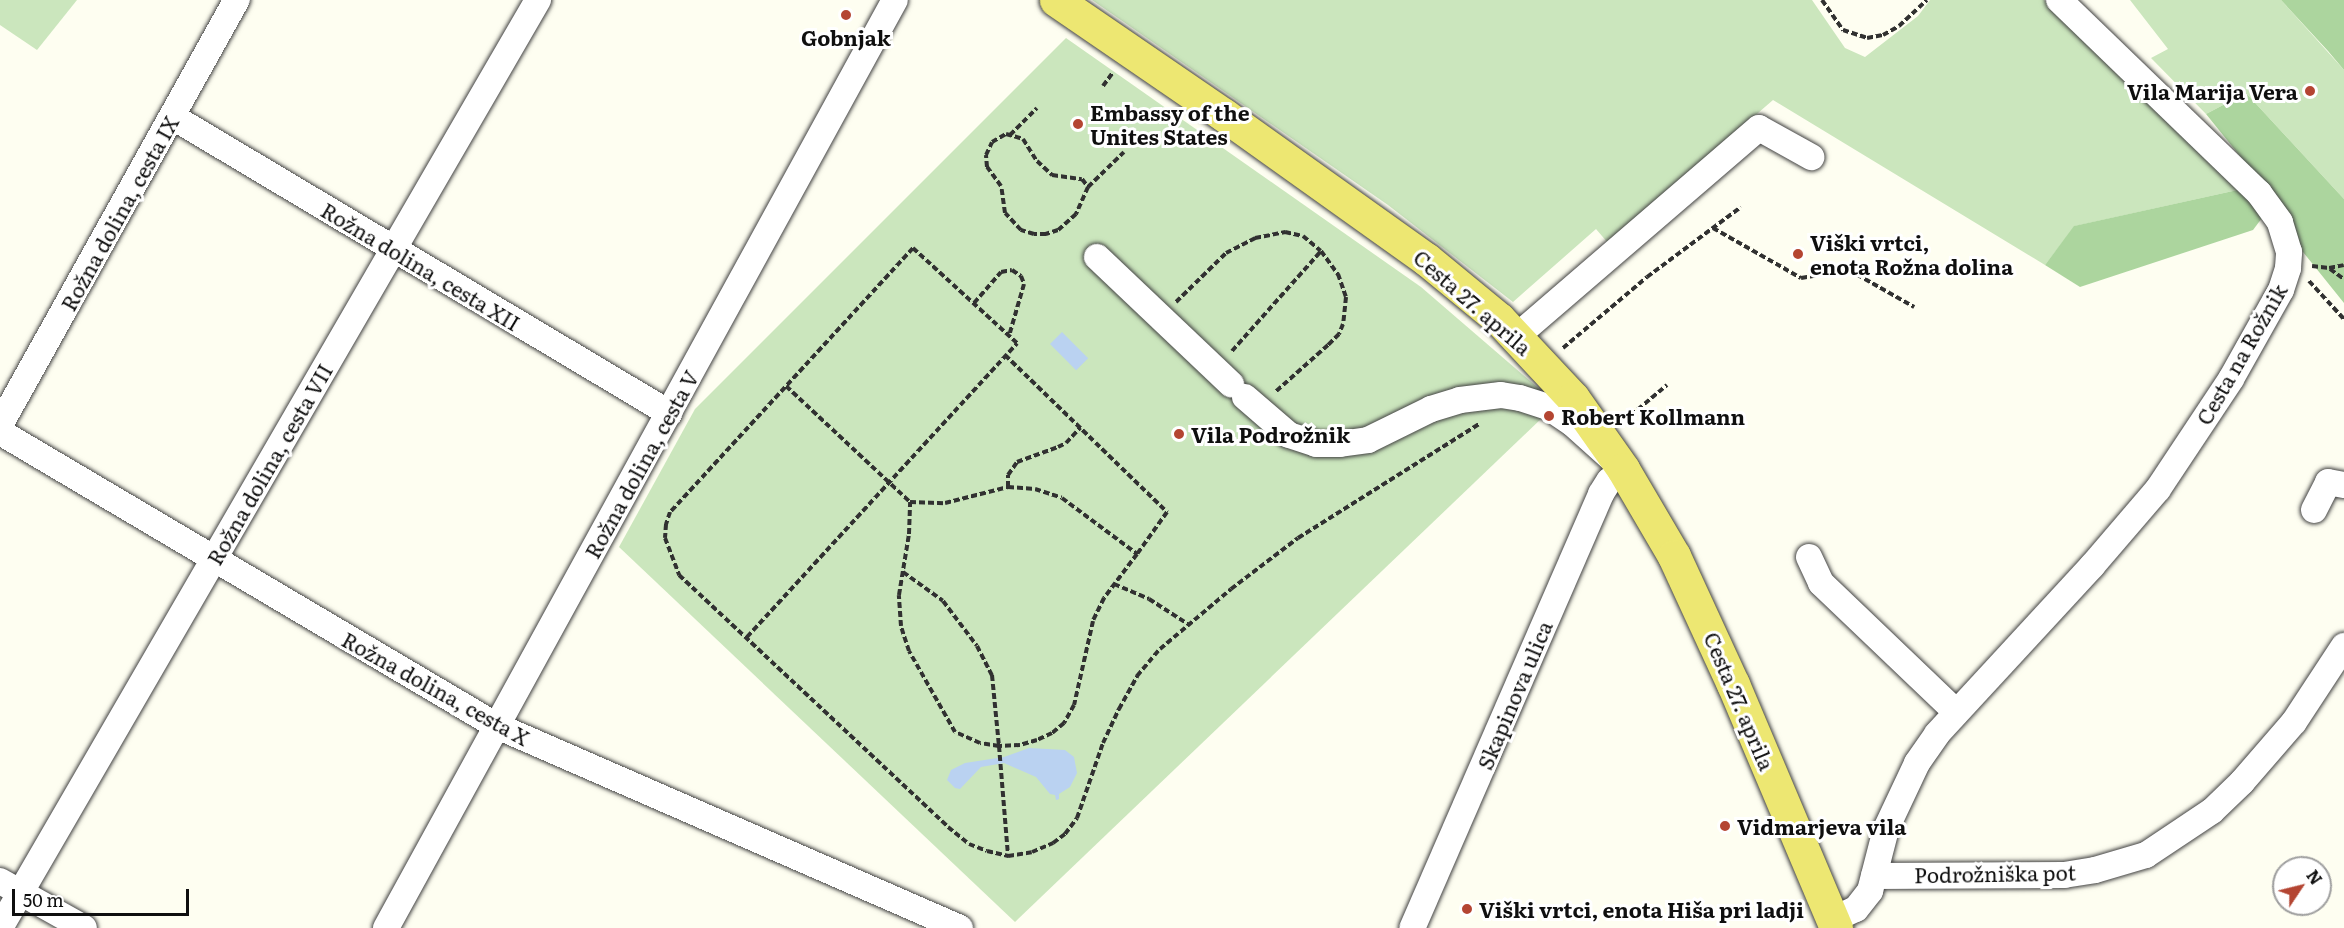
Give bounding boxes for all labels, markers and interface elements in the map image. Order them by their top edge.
marker: Gobnjak [839,8,853,22]
place label: Gobnjak [801,24,891,50]
place label: Vila Marija Vera [2127,78,2298,104]
marker: Vila Marija Vera [2303,84,2317,98]
place label: Embassy of the Unites States [1090,99,1250,149]
street label: Rožna dolina, cesta IX [55,111,183,315]
marker: Embassy of the Unites States [1071,117,1085,131]
street label: Rožna dolina, cesta XII [317,197,525,335]
place label: Viški vrtci, enota Rožna dolina [1810,229,2013,279]
street label: Cesta 27. aprila [1409,244,1537,360]
marker: Viški vrtci, enota Rožna dolina [1791,247,1805,261]
street label: Cesta na Rožnik [2190,279,2292,429]
street label: Rožna dolina, cesta VII [201,359,337,569]
street label: Rožna dolina, cesta V [579,366,703,562]
place label: Robert Kollmann [1561,403,1745,429]
marker: Robert Kollmann [1542,409,1556,423]
place label: Vila Podrožnik [1191,421,1350,447]
marker: Vila Podrožnik [1172,427,1186,441]
street label: Skapinova ulica [1471,617,1557,773]
street label: Rožna dolina, cesta X [338,626,534,750]
street label: Cesta 27. aprila [1700,628,1780,774]
place label: Vidmarjeva vila [1737,813,1906,839]
marker: Vidmarjeva vila [1718,819,1732,833]
north arrow [2272,856,2332,916]
street label: Podrožniška pot [1914,859,2076,887]
text: N [2301,864,2329,889]
scale bar [15,877,192,915]
text: 50 m [23,886,64,913]
place label: Viški vrtci, enota Hiša pri ladji [1479,896,1804,922]
marker: Viški vrtci, enota Hiša pri ladji [1460,902,1474,916]

